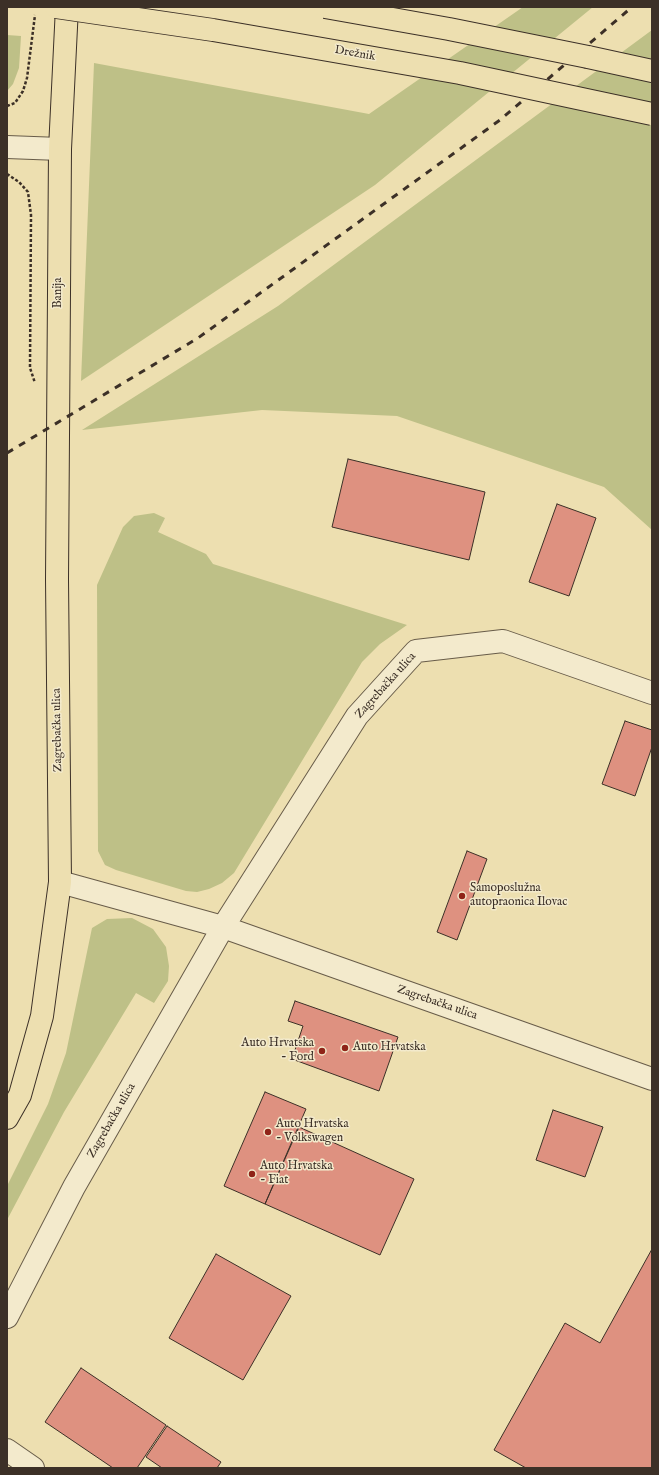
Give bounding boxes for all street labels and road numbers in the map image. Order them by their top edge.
street label: Drežnik [333,43,377,65]
street label: Banija [52,278,66,308]
street label: Zagrebačka ulica [353,650,419,722]
street label: Zagrebačka ulica [50,688,66,772]
street label: Zagrebačka ulica [395,983,479,1023]
street label: Zagrebačka ulica [85,1081,139,1161]

